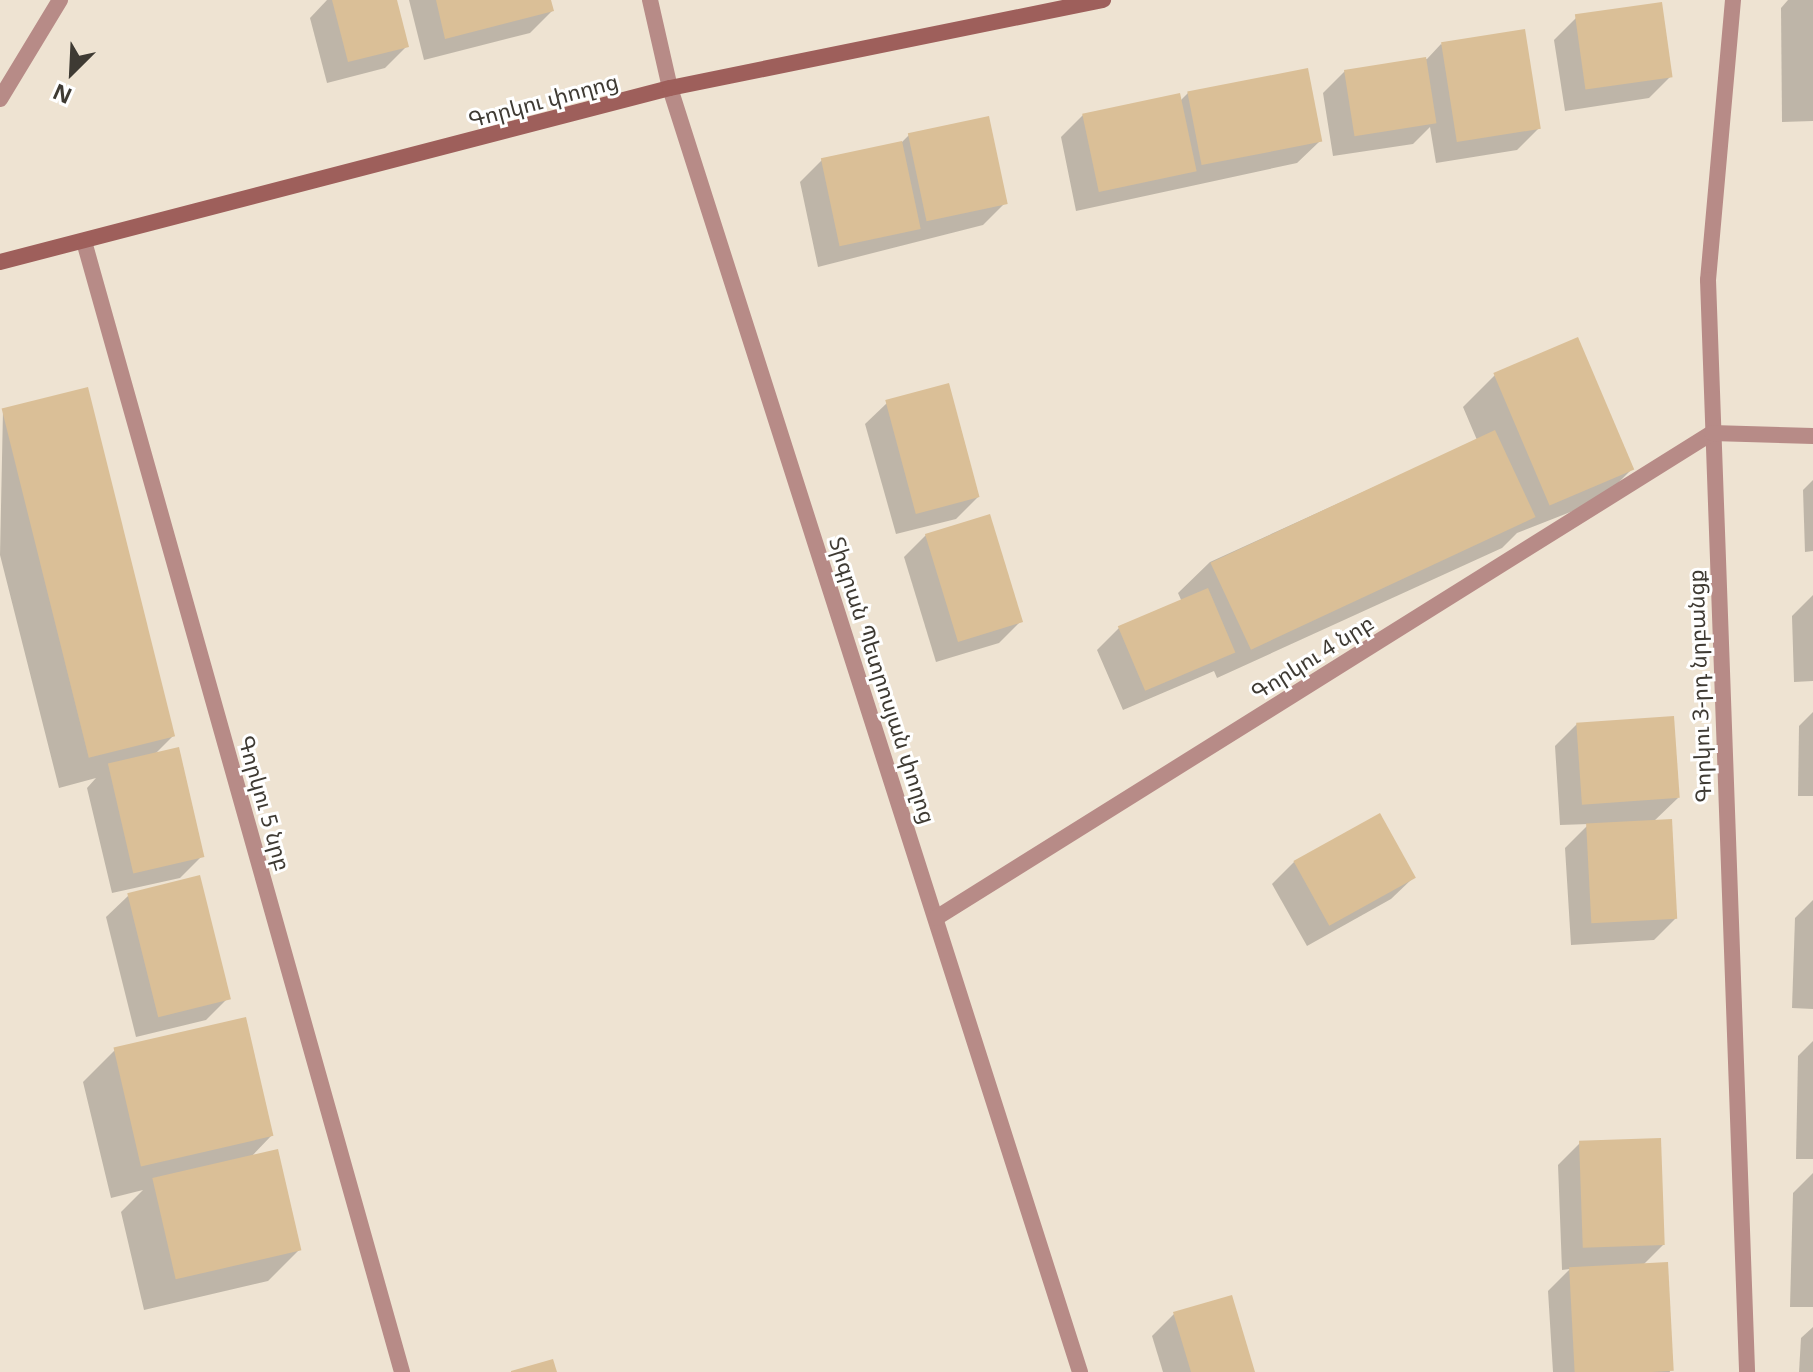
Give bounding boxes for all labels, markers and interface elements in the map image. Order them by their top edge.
north arrow [32,32,112,112]
street label: Գորկու փողոց [465,67,621,133]
text: N [48,78,76,111]
street label: Տիգրան Պետրոսյան փողոց [824,533,942,827]
street label: Գորկու 3-րդ նրբանցք [1682,569,1716,803]
street label: Գորկու 4 նրբ [1246,609,1378,705]
street label: Գորկու 5 նրբ [233,732,297,874]

